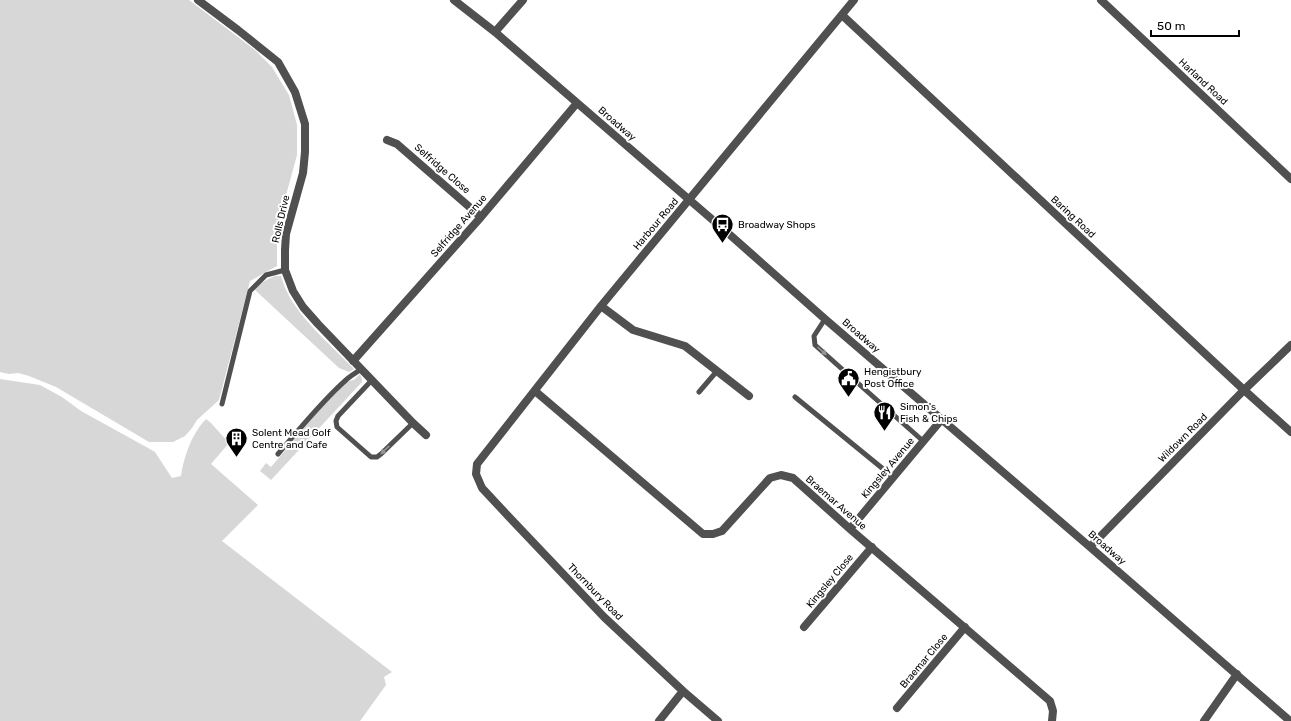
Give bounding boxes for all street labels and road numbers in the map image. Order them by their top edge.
street label: Harland Road [1176,56,1230,108]
street label: Broadway [596,104,639,144]
street label: Selfridge Close [412,142,473,197]
street label: Selfridge Avenue [429,192,490,260]
street label: Baring Road [1048,193,1098,241]
street label: Rolls Drive [270,194,292,244]
street label: Harbour Road [631,196,681,252]
street label: Broadway [840,316,883,356]
street label: Wildown Road [1156,411,1210,465]
street label: Kingsley Avenue [859,435,917,501]
street label: Braemar Avenue [803,473,869,533]
street label: Broadway [1086,528,1129,568]
street label: Kingsley Close [804,551,856,610]
street label: Thornbury Road [565,561,625,623]
street label: Braemar Close [898,631,951,691]

